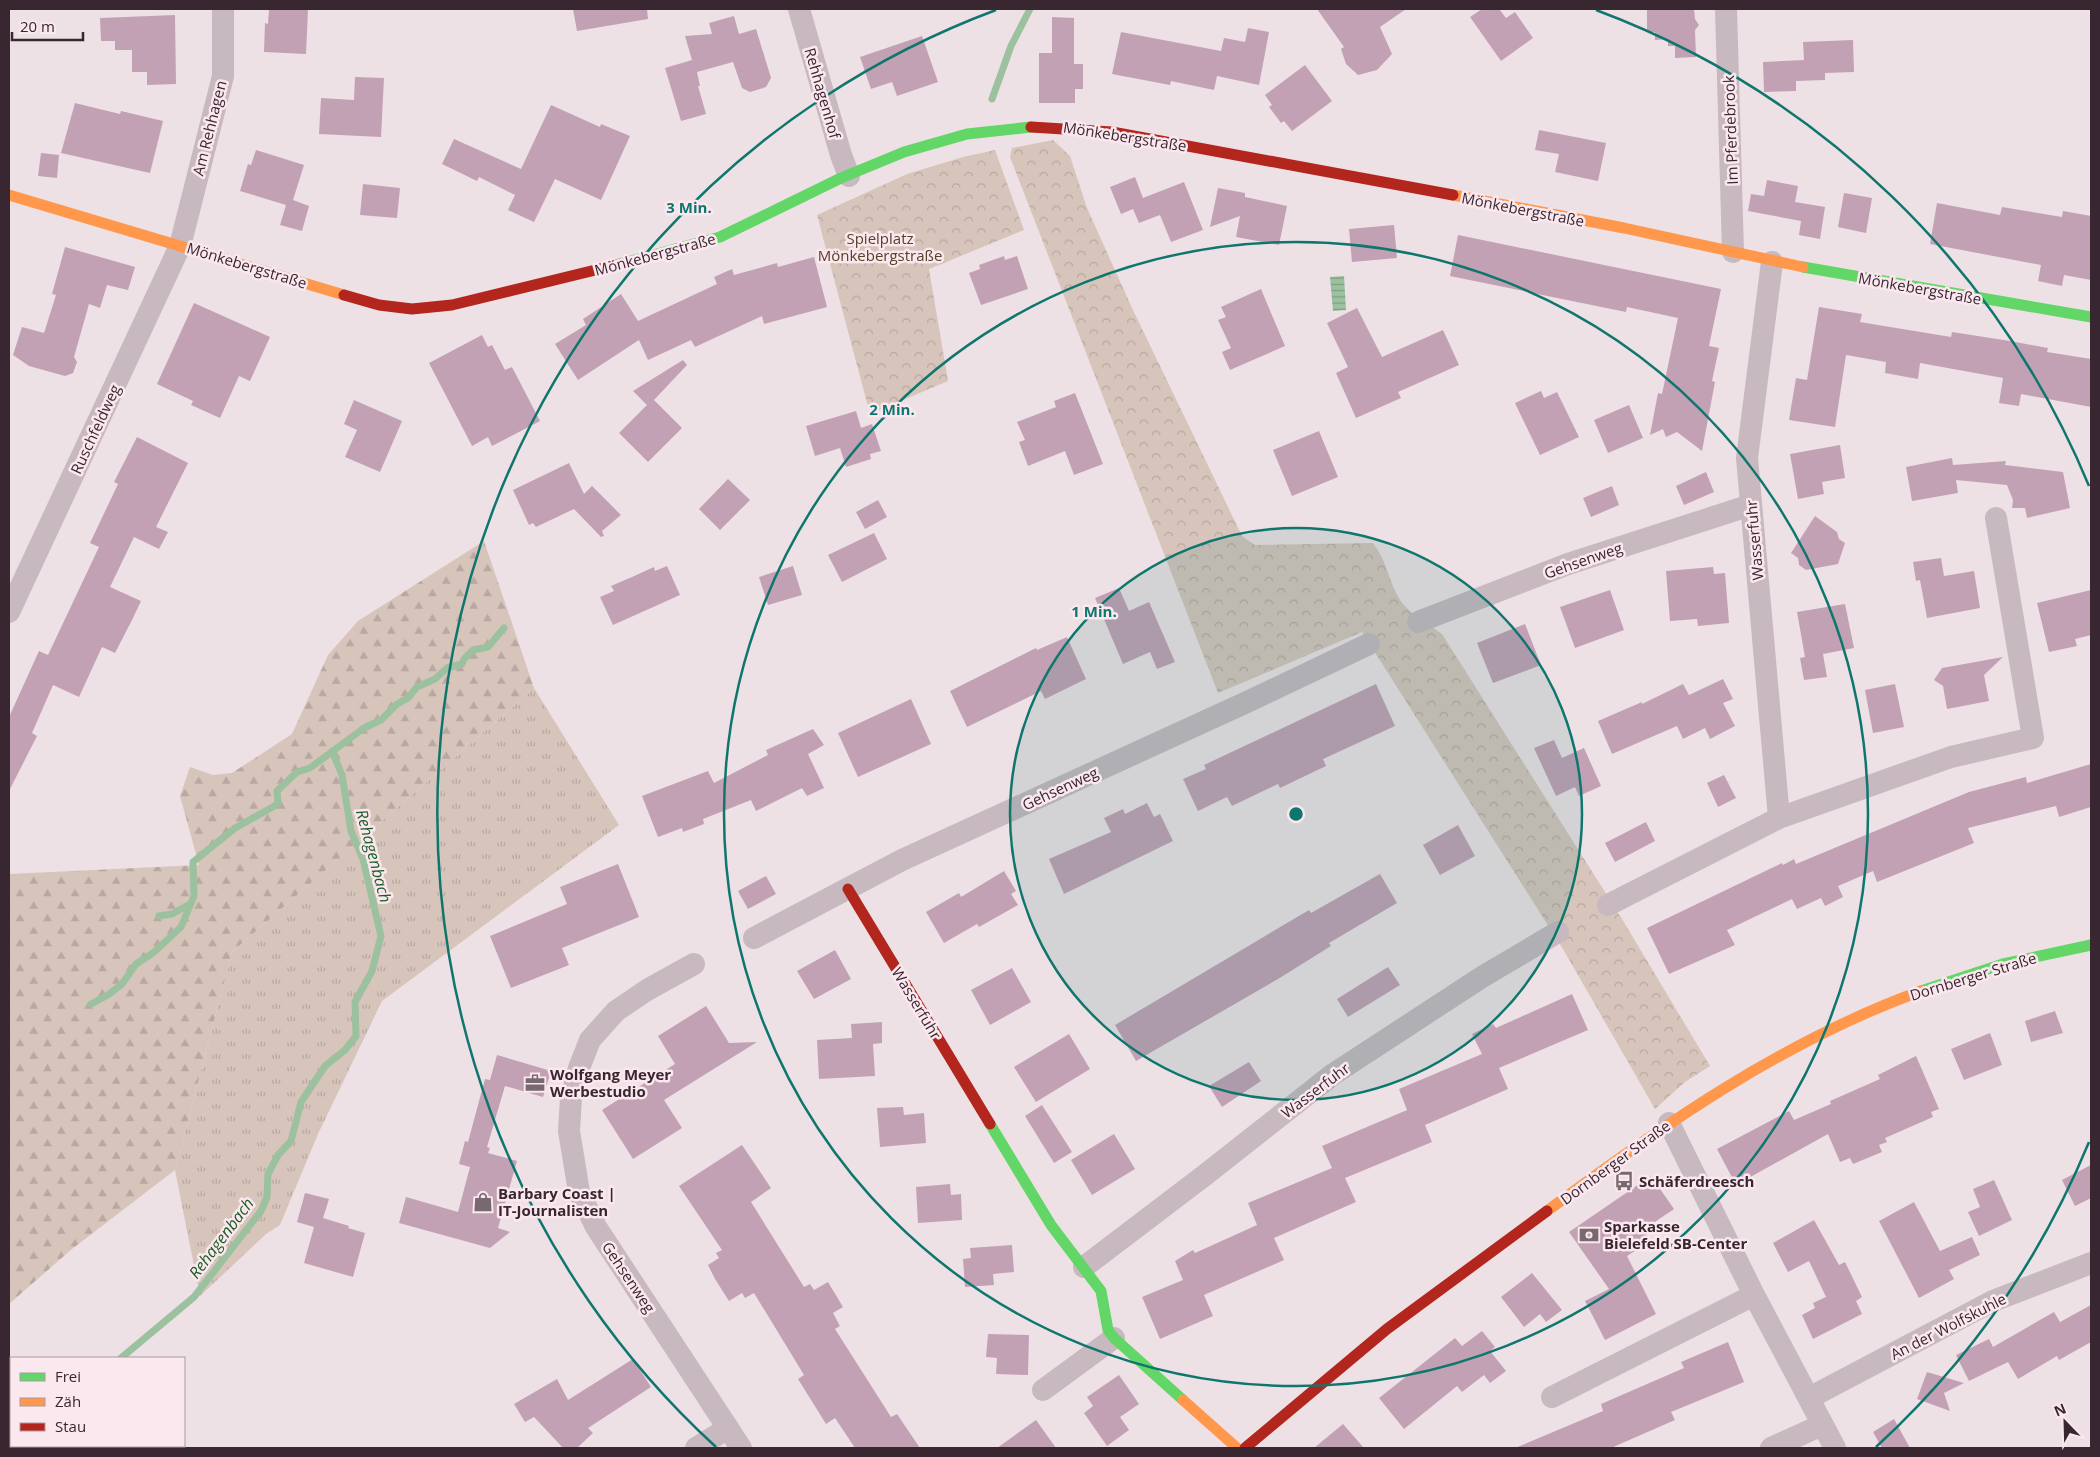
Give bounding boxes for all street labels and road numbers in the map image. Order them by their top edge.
street label: Rehhagenhof [801,45,846,142]
street label: Im Pferdebrook [1718,75,1742,185]
street label: Am Rehhagen [188,78,230,178]
street label: Mönkebergstraße [1062,116,1188,156]
street label: Mönkebergstraße [1460,187,1586,231]
street label: Mönkebergstraße [592,228,718,280]
street label: Mönkebergstraße [184,237,310,293]
street label: Mönkebergstraße [1857,267,1983,309]
street label: Ruschfeldweg [66,381,124,477]
street label: Wasserfuhr [1741,499,1767,581]
street label: Gehsenweg [1541,537,1625,583]
street label: Gehsenweg [1019,762,1101,814]
street label: Dornberger Straße [1907,947,2039,1005]
street label: Wasserfuhr [888,963,946,1043]
street label: Wasserfuhr [1277,1058,1353,1122]
street label: Dornberger Straße [1556,1115,1674,1209]
street label: Gehsenweg [598,1238,660,1316]
street label: An der Wolfskuhle [1887,1288,2009,1364]

